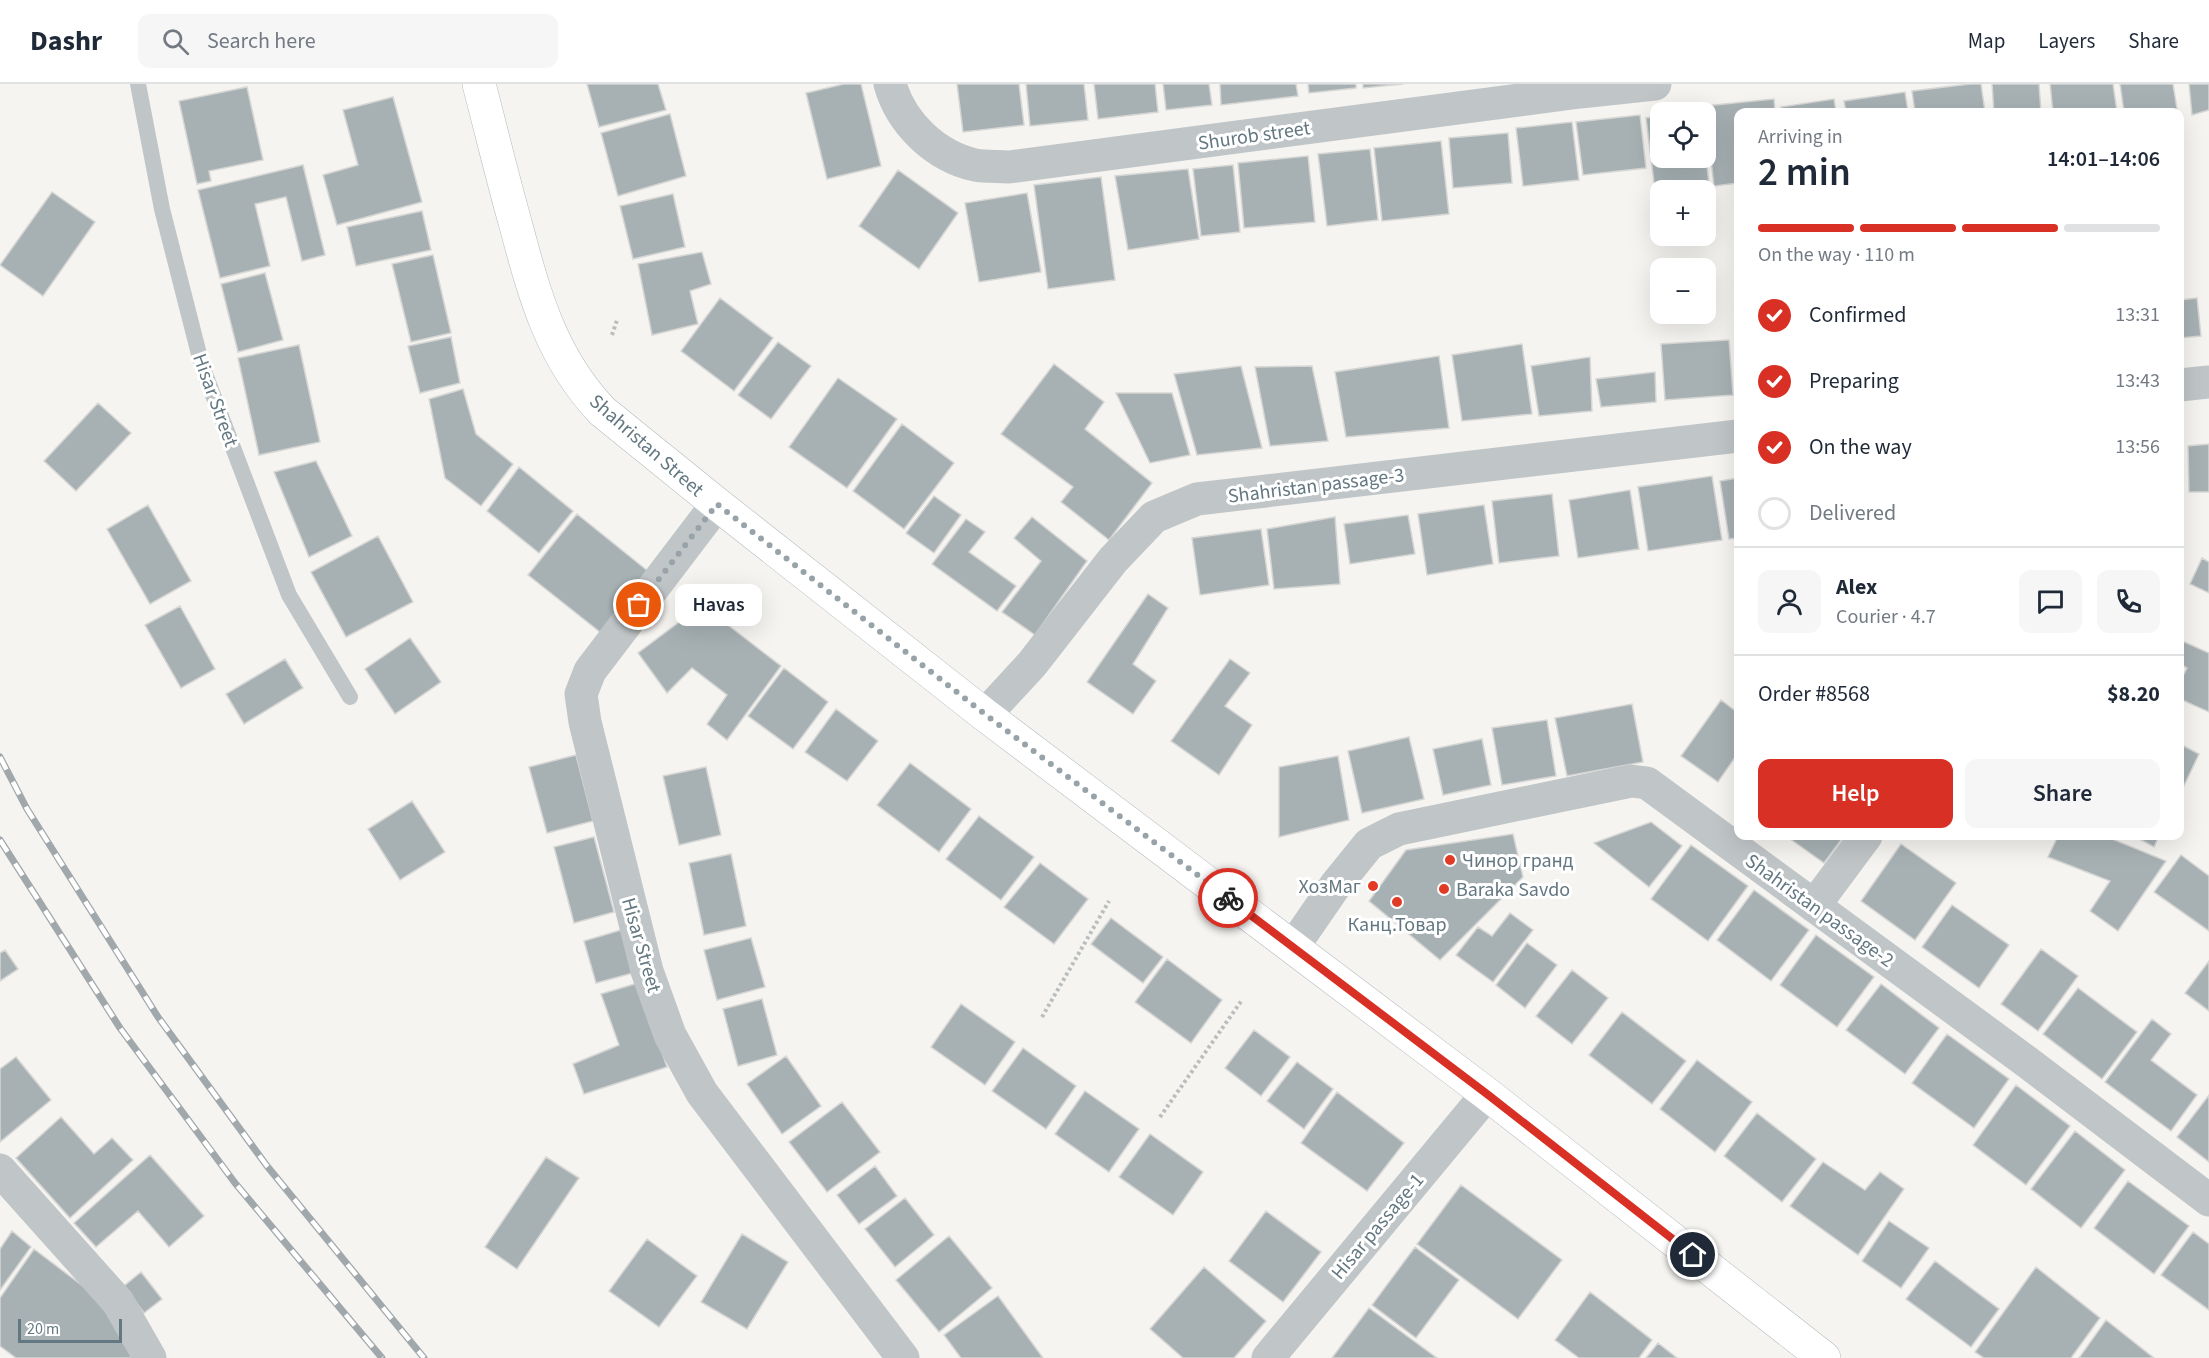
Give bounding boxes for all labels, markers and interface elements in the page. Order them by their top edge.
search box [138,14,558,68]
text: Dashr [30,21,102,61]
icon: search [159,25,192,58]
text: Search here [207,25,316,57]
text: Map [1968,26,2005,56]
text: Layers [2038,26,2095,56]
text: Share [2128,26,2179,56]
map controls [1650,102,1716,324]
button: locate [1650,102,1716,168]
street label: Shurob street [1196,114,1312,158]
text: Arriving in [1758,123,1843,151]
text: 14:01–14:06 [2047,143,2160,175]
text: 2 min [1758,145,1851,201]
button: + [1650,180,1716,246]
text: On the way · 110 m [1758,241,1915,269]
button: − [1650,258,1716,324]
icon: check [1758,299,1791,332]
text: Confirmed [1809,299,1906,331]
text: 13:31 [2115,301,2160,329]
street label: Hisar Street [185,350,245,451]
icon: check [1758,365,1791,398]
text: Preparing [1809,365,1899,397]
text: 13:43 [2115,367,2160,395]
street label: Shahristan Street [583,388,710,504]
icon: check [1758,431,1791,464]
text: On the way [1809,431,1912,463]
text: 13:56 [2115,433,2160,461]
street label: Shahristan passage-3 [1226,461,1406,511]
text: Delivered [1809,497,1896,529]
button: person [1758,570,1821,633]
button: chat [2019,570,2082,633]
button: phone [2097,570,2160,633]
text: Alex [1836,571,1877,603]
pin [613,579,664,630]
callout: Havas [675,584,762,626]
icon: bag [622,588,655,621]
text: Havas [692,591,745,619]
text: Courier · 4.7 [1836,603,1936,631]
text: Order #8568 [1758,678,1870,710]
text: $8.20 [2107,678,2160,710]
button: Help [1758,759,1953,828]
button: Share [1965,759,2160,828]
place label: Чинор гранд [1462,847,1574,875]
street label: Shahristan passage-2 [1739,847,1900,974]
marker: Чинор гранд [1443,853,1457,867]
courier [1198,868,1258,928]
place label: ХозМаг [1298,873,1361,901]
place label: Baraka Savdo [1456,876,1570,904]
marker: ХозМаг [1366,879,1380,893]
icon: bike [1212,882,1245,915]
marker: Baraka Savdo [1437,882,1451,896]
street label: Hisar Street [614,895,668,996]
marker: Канц.Товар [1390,895,1404,909]
place label: Канц.Товар [1347,911,1447,939]
street label: Hisar passage-1 [1325,1167,1431,1286]
pin [1667,1229,1718,1280]
icon: home [1676,1238,1709,1271]
scale bar [18,1316,122,1344]
text: 20 m [27,1318,59,1340]

